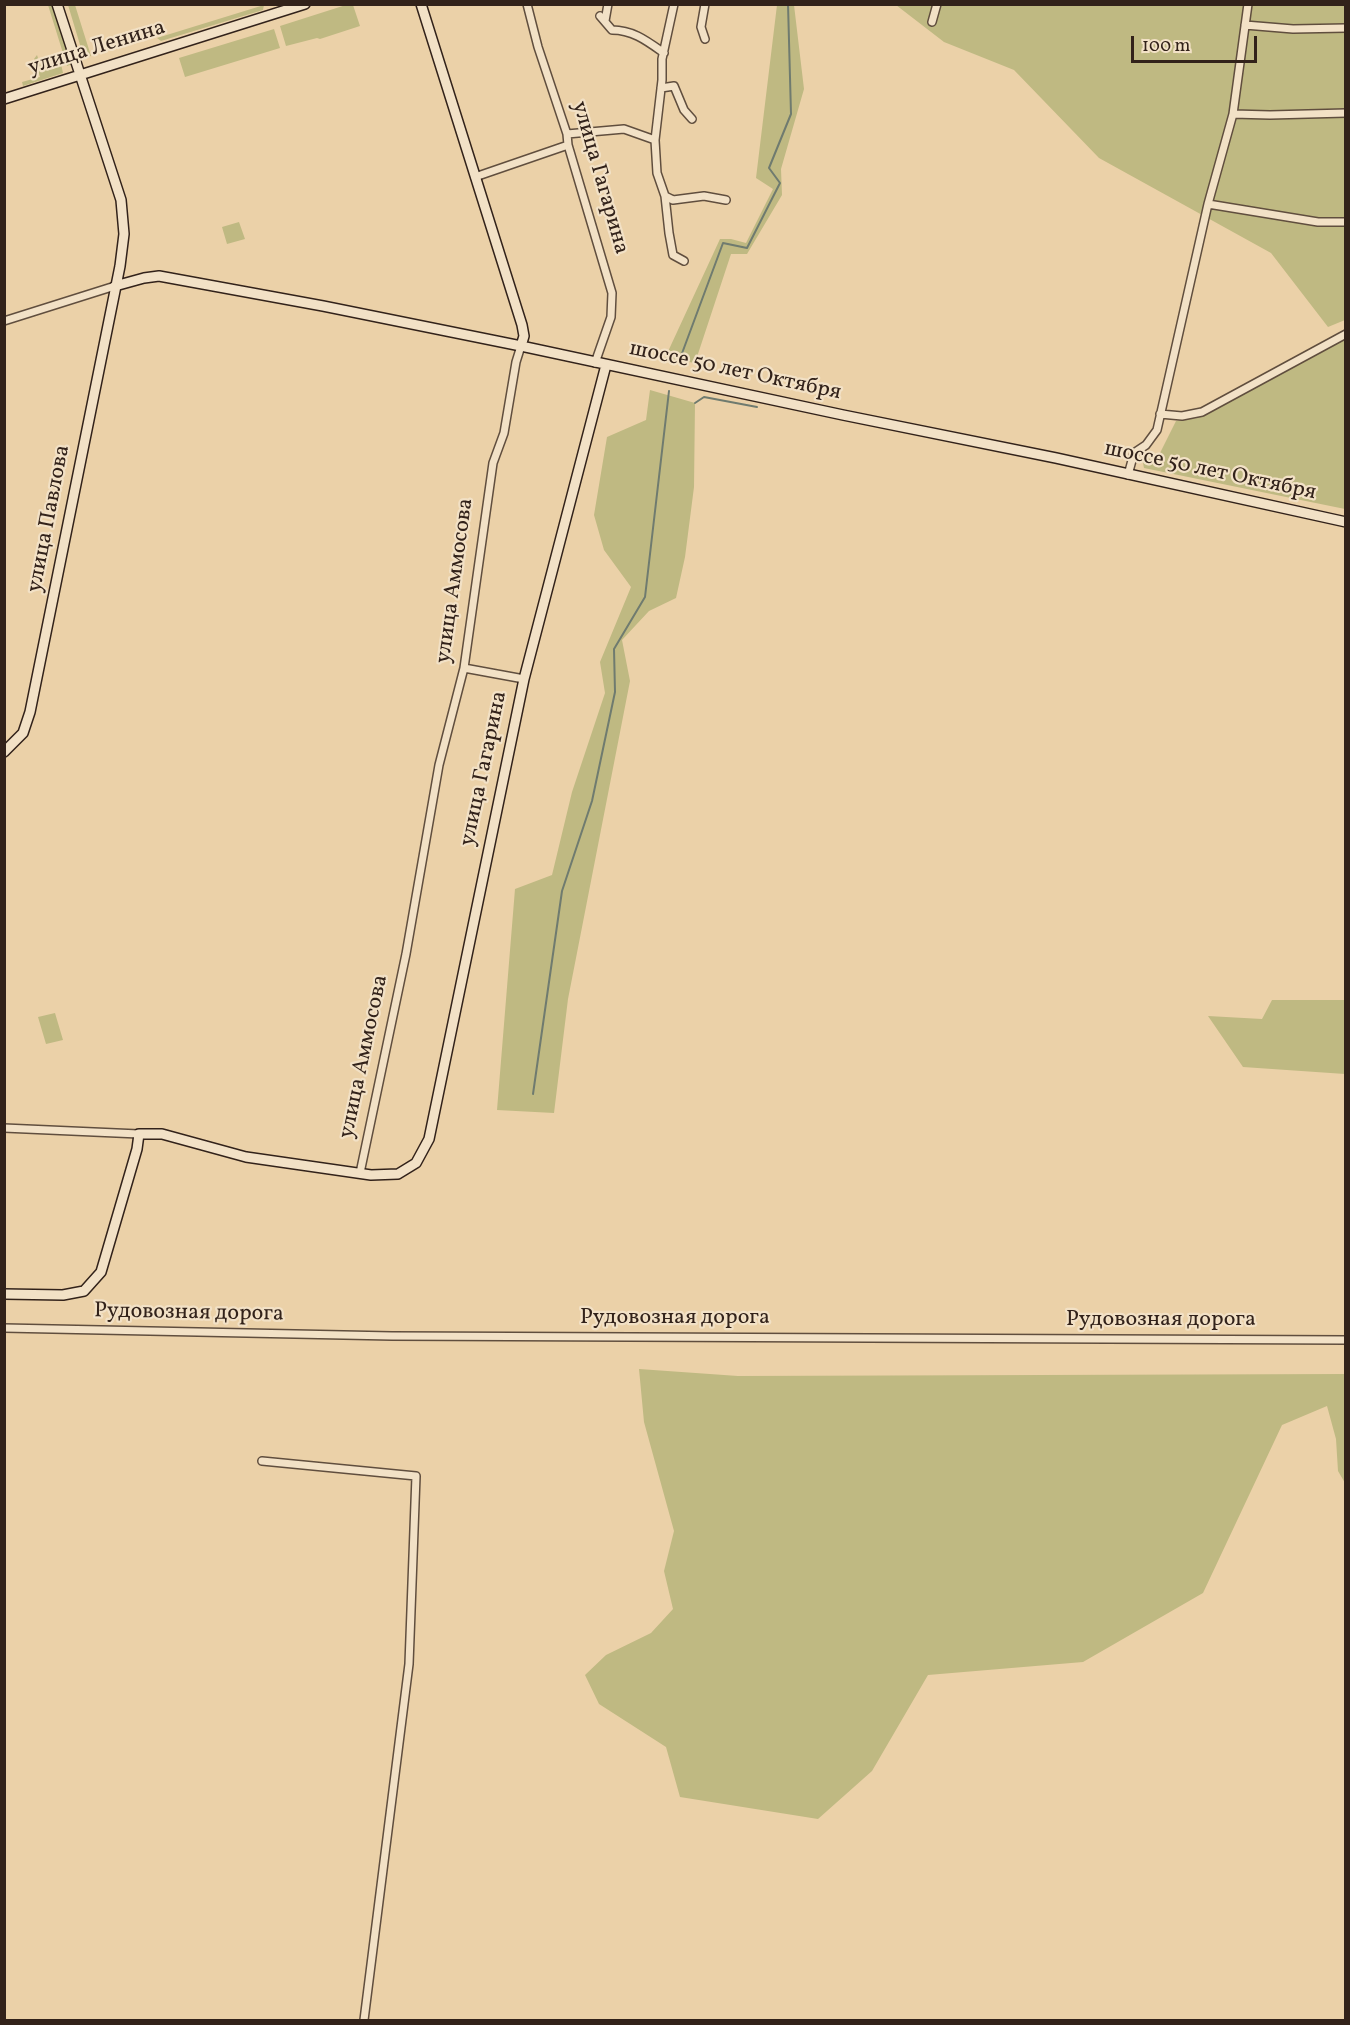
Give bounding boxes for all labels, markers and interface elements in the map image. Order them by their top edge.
street label: улица Ленина [25,16,169,82]
scale bar [1134,24,1260,62]
text: 100 m [1142,34,1191,59]
street label: улица Гагарина [565,98,633,258]
street label: шоссе 50 лет Октября [627,337,843,407]
street label: шоссе 50 лет Октября [1102,437,1318,507]
street label: улица Павлова [23,443,77,595]
street label: улица Аммосова [431,497,481,665]
street label: улица Гагарина [456,689,514,849]
street label: улица Аммосова [335,973,395,1141]
street label: Рудовозная дорога [94,1299,284,1329]
street label: Рудовозная дорога [580,1306,770,1332]
street label: Рудовозная дорога [1066,1308,1256,1334]

